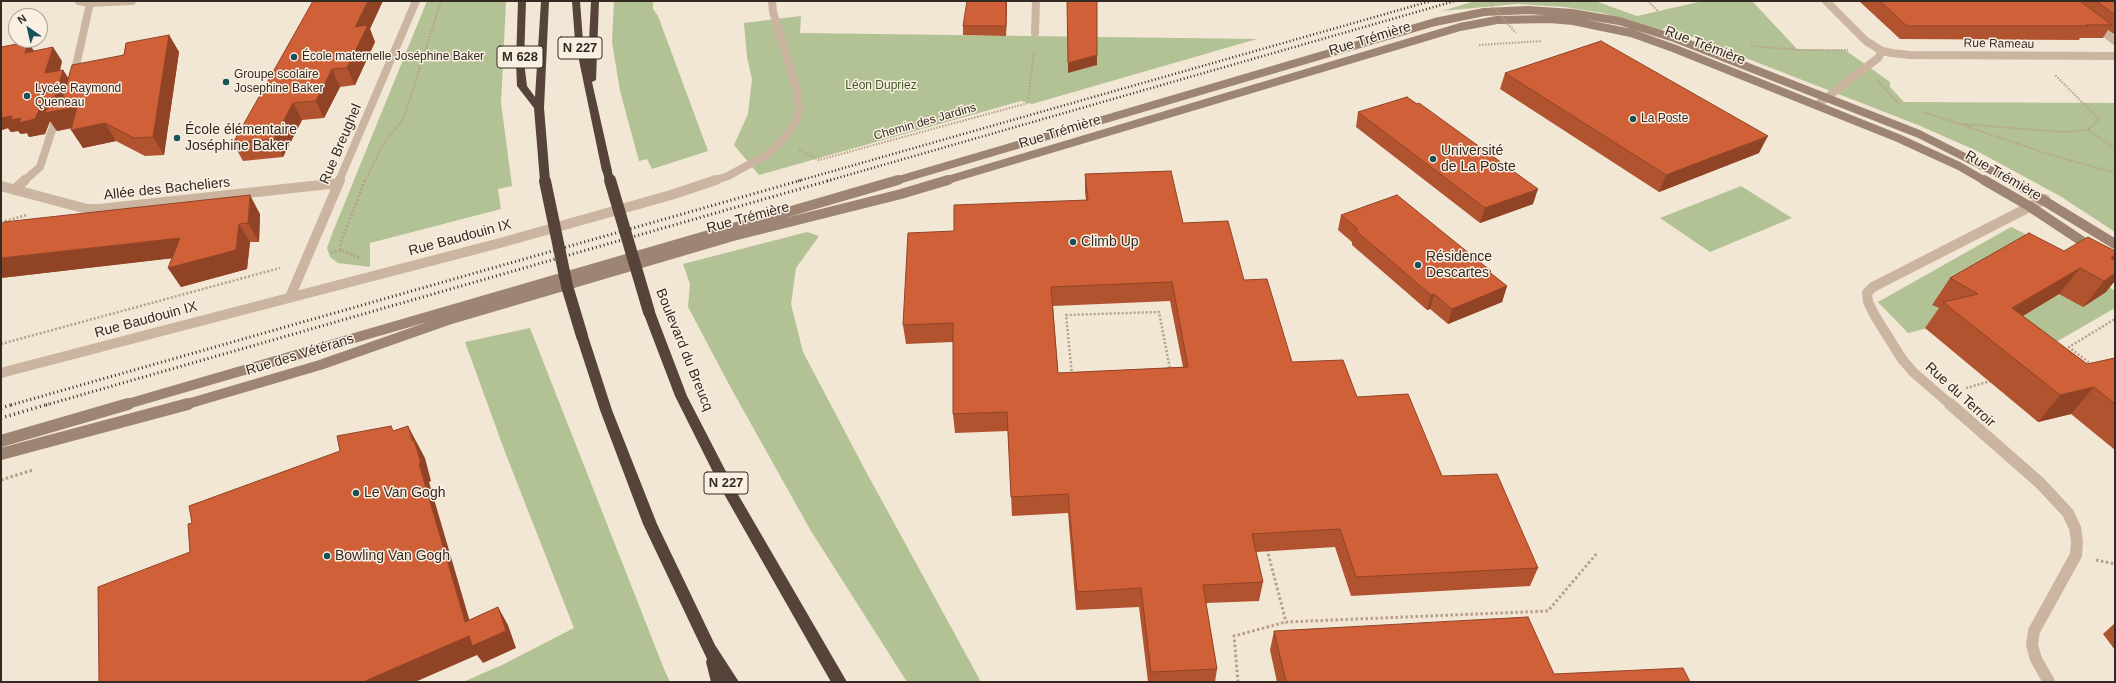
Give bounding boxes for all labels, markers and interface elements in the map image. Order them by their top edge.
north arrow [8,8,48,48]
text: N [15,12,28,26]
street label: Rue Trémière [1327,19,1413,59]
street label: Rue Trémière [1662,23,1748,69]
street label: Rue Rameau [1964,36,2034,52]
road number: N 227 [558,37,602,59]
road number: M 628 [497,46,543,68]
place label: École maternelle Joséphine Baker [302,50,484,64]
marker: École maternelle Joséphine Baker [289,52,299,62]
place label: Groupe scolaire Josephine Baker [234,68,323,96]
marker: Groupe scolaire Josephine Baker [221,77,231,87]
park label: Léon Dupriez [845,79,917,93]
place label: Lycée Raymond Queneau [35,82,121,110]
marker: Lycée Raymond Queneau [22,91,32,101]
street label: Chemin des Jardins [872,100,978,144]
street label: Rue Breughel [317,101,365,187]
street label: Rue Trémière [1017,112,1103,152]
place label: La Poste [1641,112,1688,126]
marker: La Poste [1628,114,1638,124]
place label: École élémentaire Joséphine Baker [185,122,297,154]
marker: École élémentaire Joséphine Baker [172,133,182,143]
place label: Université de La Poste [1441,143,1516,176]
street label: Rue Trémière [1962,147,2044,205]
marker: Université de La Poste [1428,154,1438,164]
street label: Allée des Bacheliers [103,174,231,204]
street label: Rue Trémière [705,199,791,237]
street label: Rue Baudouin IX [407,216,513,260]
place label: Climb Up [1081,234,1139,250]
marker: Climb Up [1068,237,1078,247]
place label: Résidence Descartes [1426,249,1492,282]
marker: Résidence Descartes [1413,260,1423,270]
street label: Boulevard du Breucq [652,286,716,414]
street label: Rue Baudouin IX [93,298,199,342]
street label: Rue des Vétérans [244,331,356,379]
street label: Rue du Terroir [1921,359,1999,431]
road number: N 227 [704,472,748,494]
place label: Le Van Gogh [364,485,445,501]
marker: Le Van Gogh [351,488,361,498]
place label: Bowling Van Gogh [335,548,450,564]
marker: Bowling Van Gogh [322,551,332,561]

